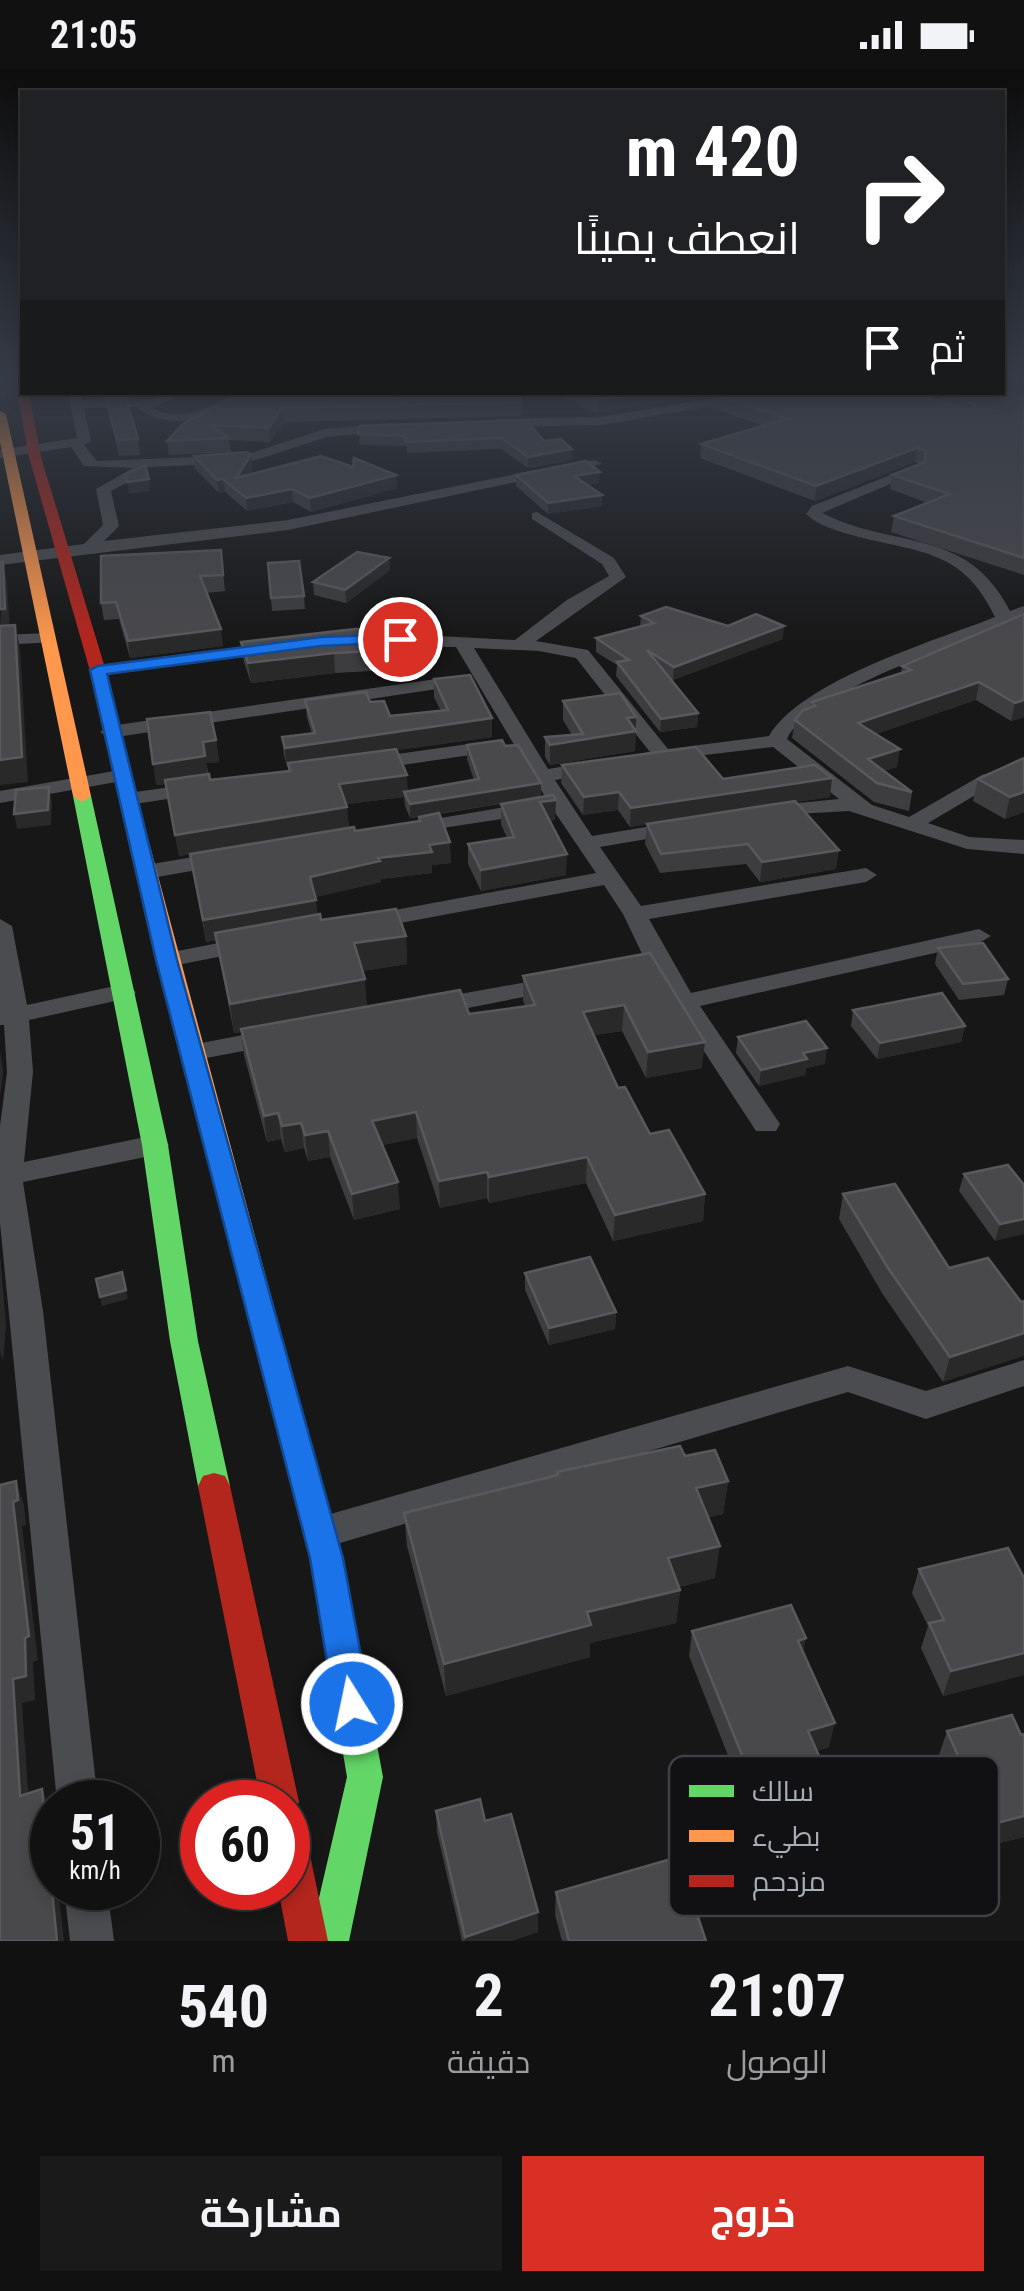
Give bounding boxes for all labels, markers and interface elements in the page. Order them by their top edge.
text: 21:05 [50,13,137,57]
text: 420 m [626,111,800,193]
icon: right [835,130,965,260]
text: انعطف يمينًا [574,212,800,265]
icon: arrive [855,320,910,375]
text: ثم [930,327,965,371]
pin [358,597,443,682]
icon: arrive [373,612,428,667]
position arrow [300,1652,404,1756]
legend [669,1756,999,1916]
text: سالك [752,1775,814,1808]
speed limit sign: 60 [180,1780,310,1910]
text: 51 [70,1804,120,1862]
text: بطيء [752,1820,820,1858]
text: km/h [69,1856,121,1885]
text: مزدحم [752,1865,826,1901]
text: 2 [473,1960,504,2031]
text: 21:07 [708,1960,846,2031]
text: 540 [178,1971,269,2042]
text: m [211,2042,236,2080]
text: دقيقة [447,2043,530,2081]
text: الوصول [726,2043,828,2081]
button: مشاركة [40,2156,502,2271]
button: خروج [522,2156,984,2271]

